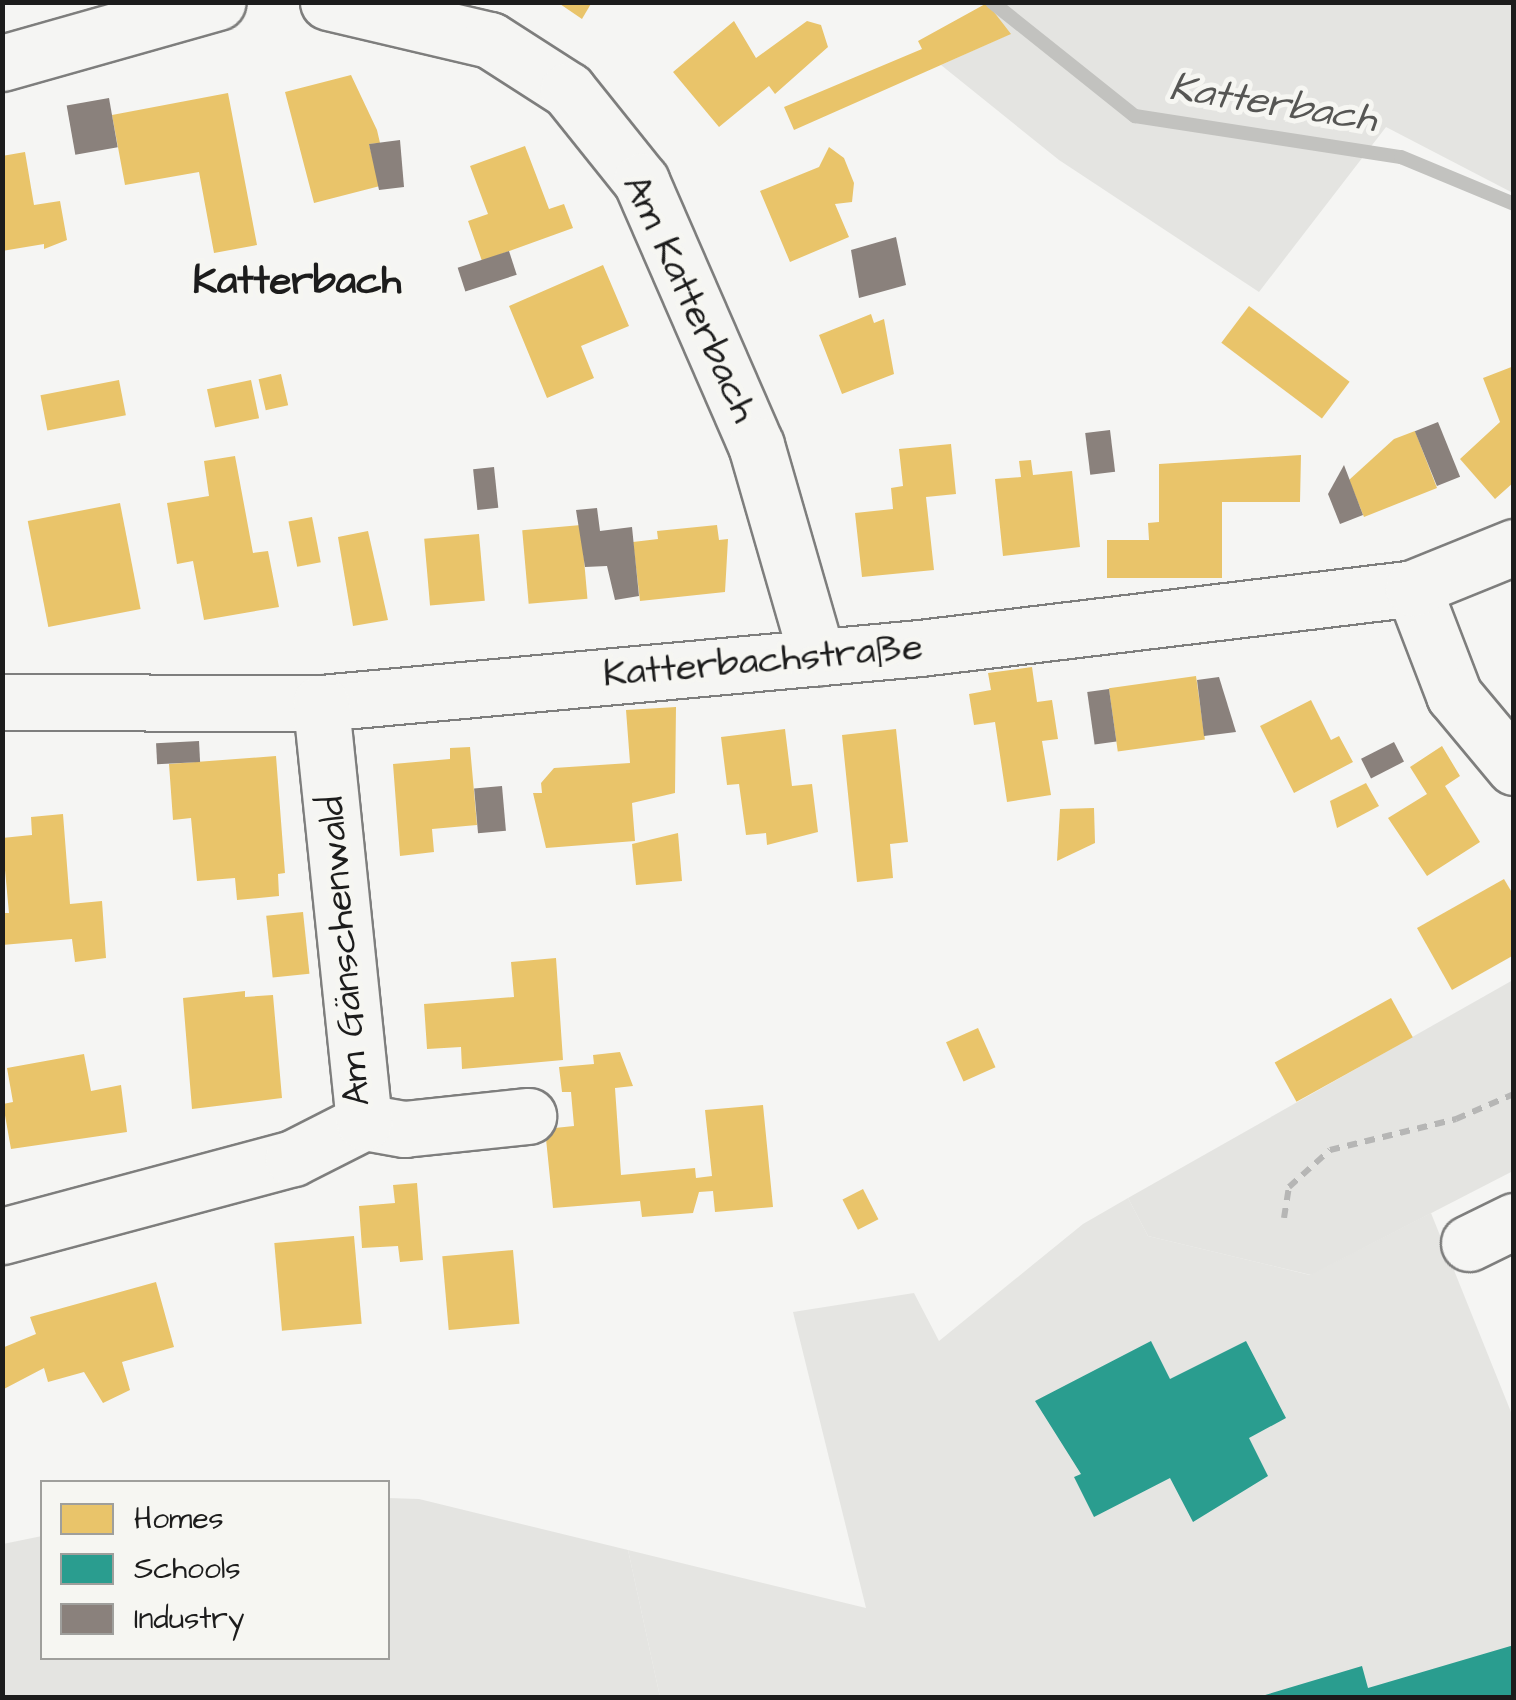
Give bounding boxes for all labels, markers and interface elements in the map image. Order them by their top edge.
water label: Katterbach [1166,64,1380,144]
street label: Am Katterbach [612,168,766,430]
district label: Katterbach [193,258,401,306]
street label: Katterbachstraße [601,625,925,699]
street label: Am Gänschenwald [309,794,381,1108]
legend [40,1480,390,1660]
text: Homes [134,1498,224,1540]
text: Schools [134,1548,241,1590]
text: Industry [134,1598,244,1640]

